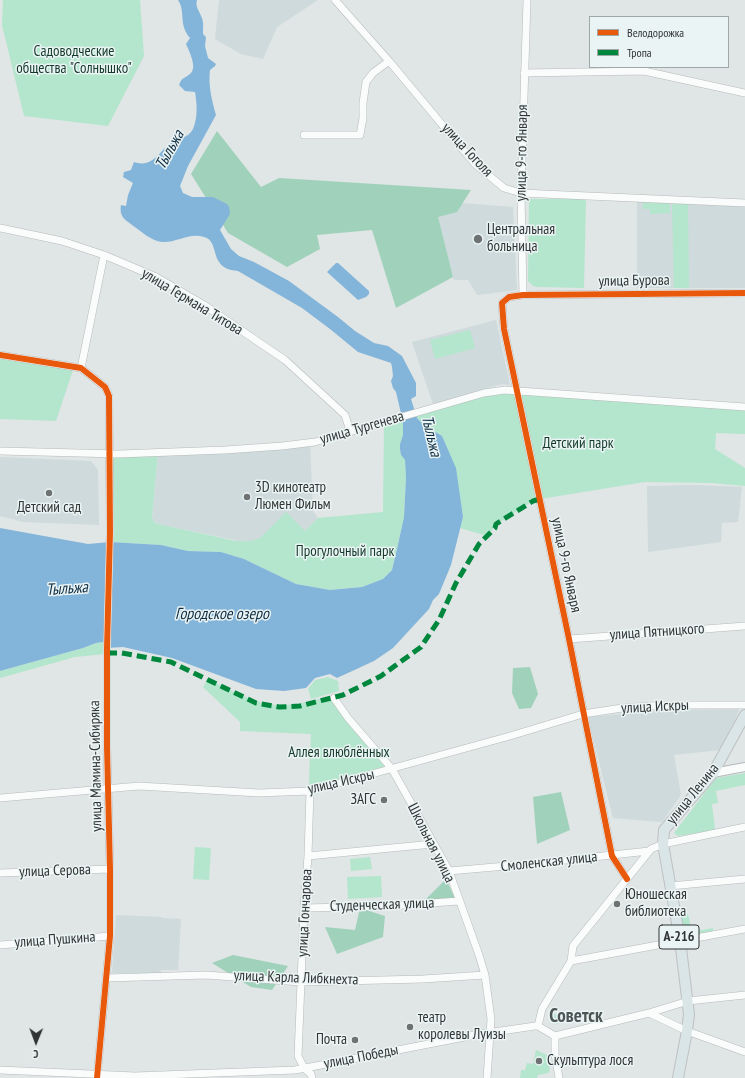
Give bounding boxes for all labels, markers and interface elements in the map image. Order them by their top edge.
legend [589,16,729,68]
text: Велодорожка [627,25,684,40]
park label: Садоводческие общества "Солнышко" [16,43,132,78]
text: Тропа [627,45,652,60]
street label: улица 9-го Января [512,104,532,202]
street label: улица Гоголя [438,119,496,181]
water label: Тыльжа [151,127,189,173]
place label: Центральная больница [487,221,555,256]
marker: Центральная больница [472,233,484,245]
street label: улица Германа Титова [138,265,246,339]
street label: улица Бурова [598,271,670,291]
street label: улица Тургенева [318,407,406,449]
water label: Тыльжа [417,413,445,459]
park label: Детский парк [543,435,613,453]
place label: 3D кинотеатр Люмен Фильм [255,479,331,514]
marker: Детский сад [44,488,54,498]
marker: 3D кинотеатр Люмен Фильм [242,492,252,502]
place label: Детский сад [17,499,81,517]
street label: улица 9-го Января [547,516,585,614]
park label: Прогулочный парк [296,543,394,561]
water label: Тыльжа [45,578,89,600]
water label: Городское озеро [175,604,269,624]
street label: улица Пятницкого [609,620,705,644]
street label: улица Искры [621,696,689,718]
street label: улица Мамина-Сибиряка [86,700,106,832]
park label: Аллея влюблённых [288,744,390,762]
street label: улица Ленина [663,760,723,828]
street label: улица Искры [306,766,376,798]
place label: ЗАГС [350,791,376,809]
marker: ЗАГС [379,795,389,805]
street label: Школьная улица [403,800,459,886]
street label: Смоленская улица [500,848,598,876]
street label: улица Серова [19,861,91,881]
street label: улица Гончарова [294,869,316,957]
place label: Юношеская библиотека [625,886,687,921]
street label: Студенческая улица [329,894,435,916]
marker: Юношеская библиотека [612,899,622,909]
road number: А-216 [659,925,699,949]
street label: улица Пушкина [14,928,96,952]
street label: улица Карла Либкнехта [233,967,359,989]
district label: Советск [549,1006,603,1028]
place label: театр королевы Луизы [418,1009,506,1044]
north arrow [16,1022,56,1062]
marker: театр королевы Луизы [405,1022,415,1032]
place label: Почта [316,1031,347,1049]
marker: Почта [350,1035,360,1045]
street label: улица Победы [322,1041,400,1073]
text: С [33,1047,38,1061]
place label: Скульптура лося [547,1052,633,1070]
marker: Скульптура лося [534,1056,544,1066]

